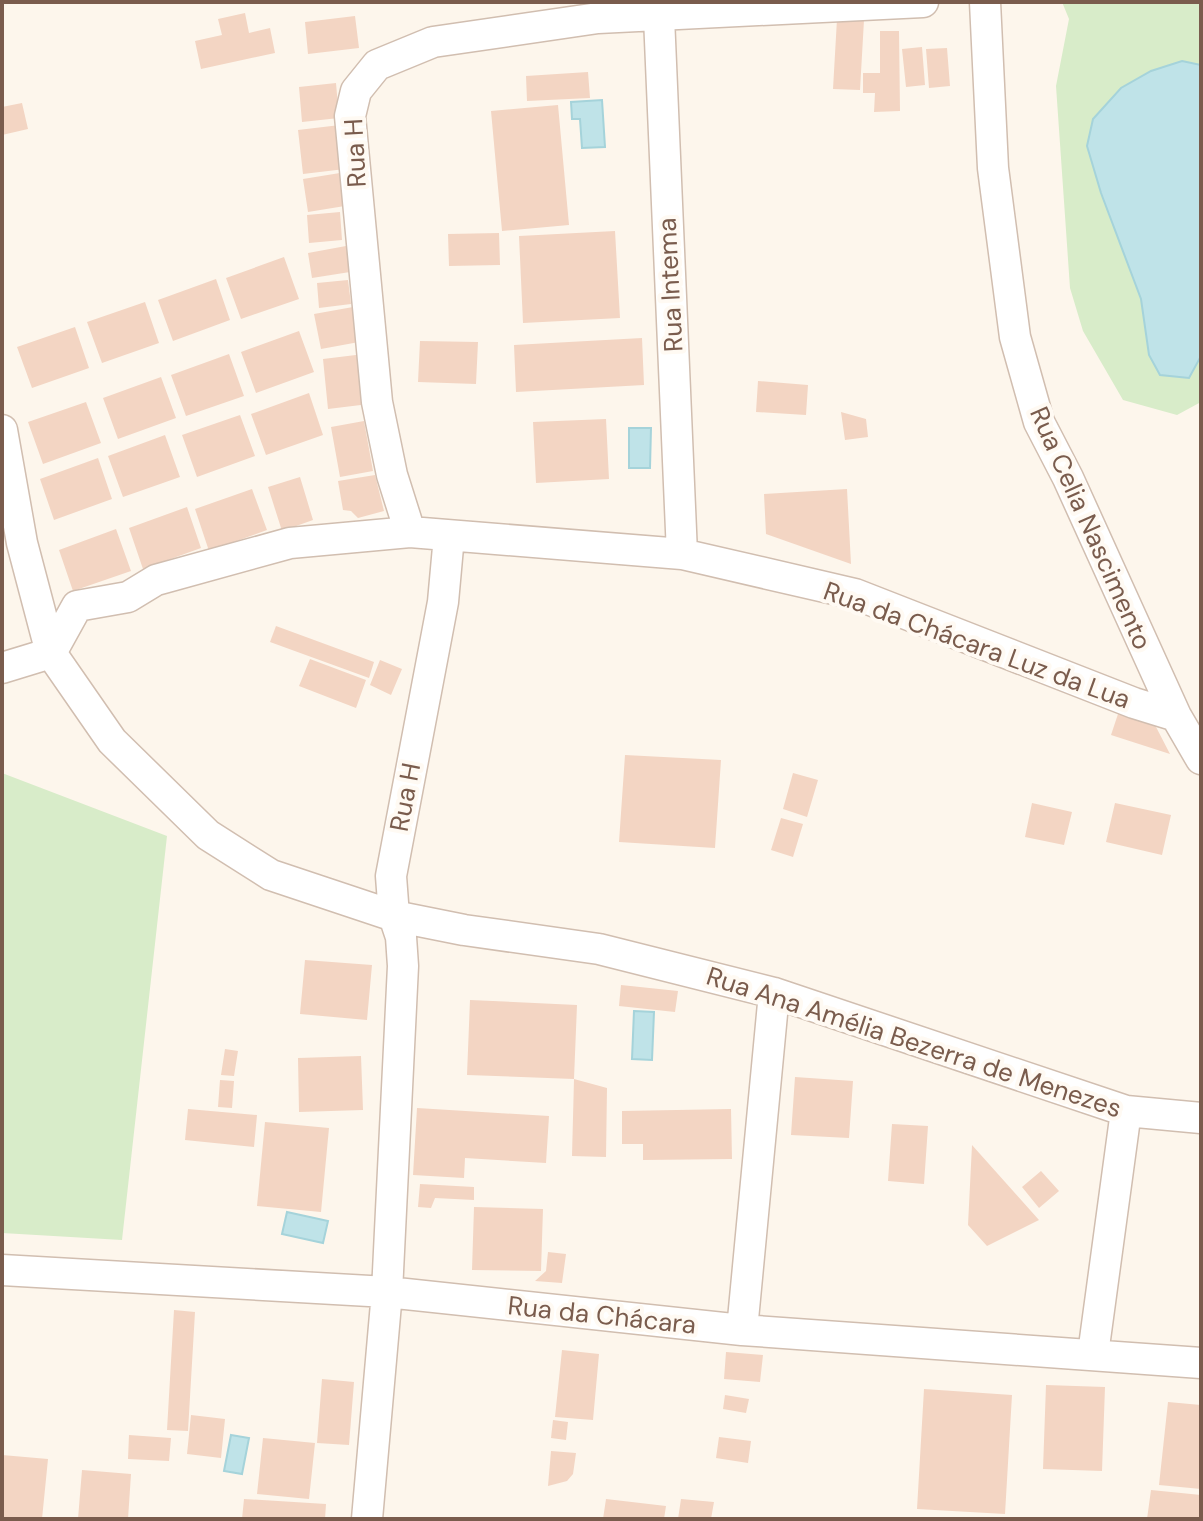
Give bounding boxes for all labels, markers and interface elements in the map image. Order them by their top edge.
street label: Rua H [336,118,374,188]
street label: Rua Intema [650,217,690,353]
street label: Rua Celia Nascimento [1022,401,1160,655]
street label: Rua da Chácara Luz da Lua [819,574,1135,716]
street label: Rua H [382,760,428,834]
street label: Rua Ana Amélia Bezerra de Menezes [702,959,1126,1125]
street label: Rua da Chácara [506,1288,698,1342]

